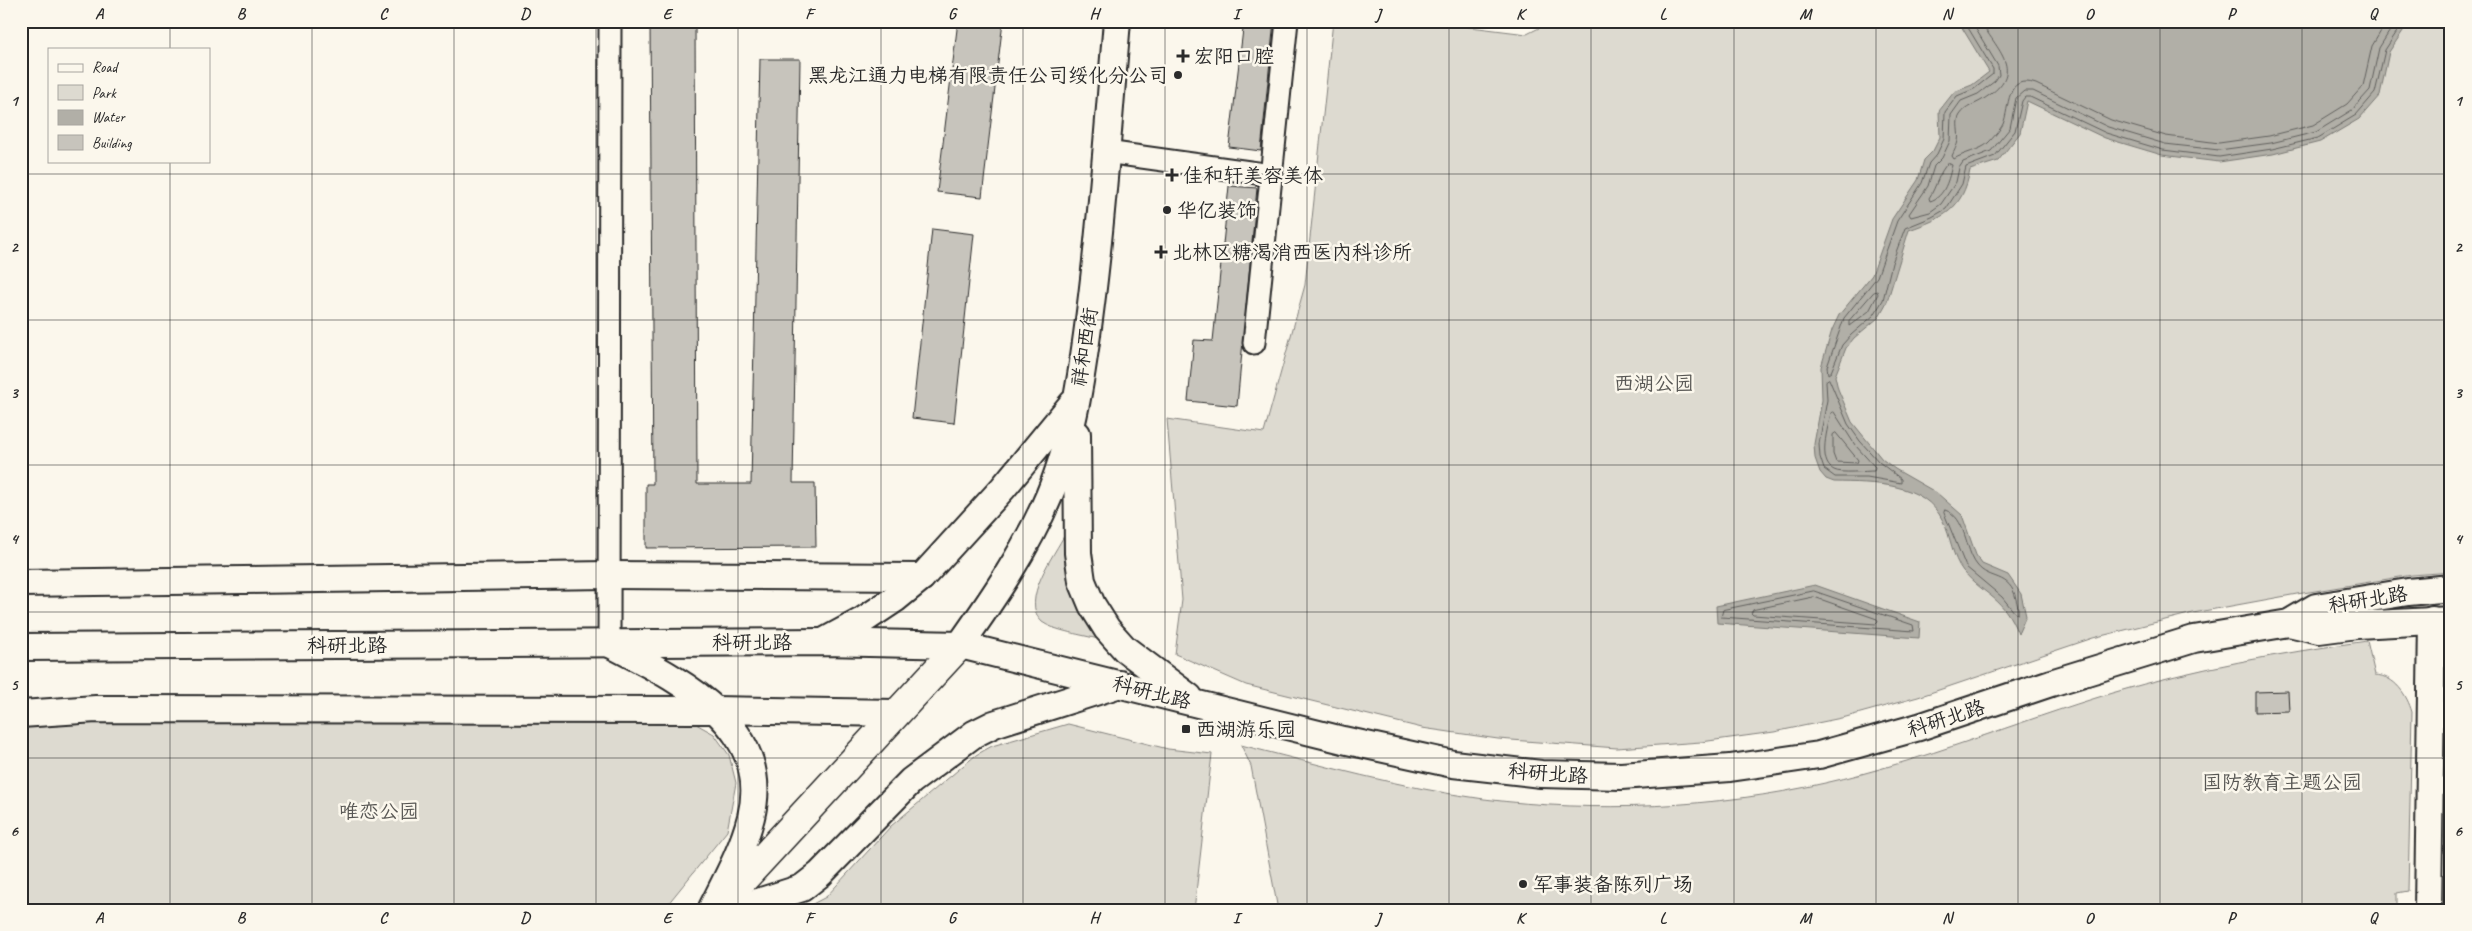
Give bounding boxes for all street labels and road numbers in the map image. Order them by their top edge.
street label: 祥和西街 [1066,306,1103,389]
street label: 科研北路 [2327,581,2411,618]
street label: 科研北路 [712,630,793,655]
street label: 科研北路 [307,633,388,658]
street label: 科研北路 [1110,671,1195,715]
street label: 科研北路 [1904,694,1989,743]
street label: 科研北路 [1507,758,1590,789]

